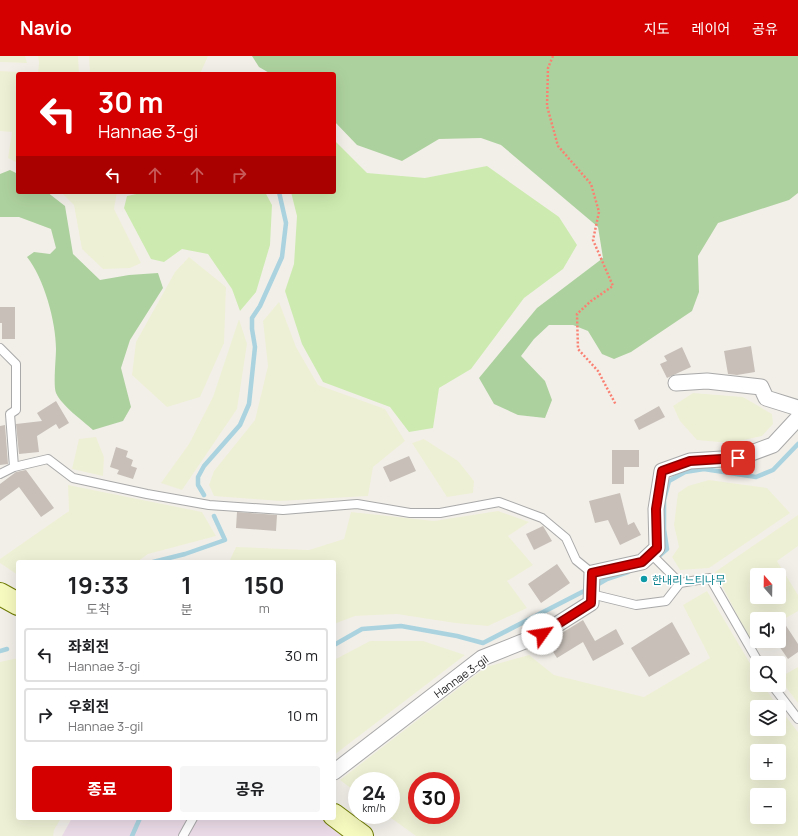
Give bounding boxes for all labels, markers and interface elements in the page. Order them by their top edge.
text: Navio [20,15,72,41]
text: 지도 [644,19,670,38]
text: 레이어 [692,19,730,38]
text: 공유 [752,19,778,38]
text: 30 m [98,83,163,121]
icon: left [32,88,84,140]
text: Hannae 3-gi [98,119,198,143]
icon: left [102,164,124,186]
icon: ahead [144,164,166,186]
icon: ahead [186,164,208,186]
icon: right [228,164,250,186]
pin [721,441,755,475]
icon: arrive [727,447,749,469]
text: 19:33 [68,568,129,601]
text: 1 [181,568,192,601]
text: 150 [244,568,284,601]
north arrow [750,568,786,604]
map controls [750,568,786,824]
place label: 한내리 느티나무 [652,572,725,587]
marker: 한내리 느티나무 [639,574,649,584]
text: m [259,599,270,617]
text: 도착 [86,600,110,618]
text: 분 [181,600,193,618]
button: sound [750,612,786,648]
position arrow [521,613,563,655]
text: 좌회전 [68,636,109,657]
icon: left [34,644,56,666]
text: 30 m [285,645,318,666]
street label: Hannae 3-gil [431,651,491,701]
button: search [750,656,786,692]
text: Hannae 3-gi [68,657,140,675]
text: 우회전 [68,696,109,717]
button: layers [750,700,786,736]
icon: right [34,704,56,726]
text: 10 m [287,705,318,726]
text: Hannae 3-gil [68,717,143,735]
button: + [750,744,786,780]
button: 종료 [32,766,172,812]
button: 공유 [180,766,320,812]
speed limit sign: 30 [408,772,460,824]
text: 24 [362,779,386,806]
button: − [750,788,786,824]
text: km/h [362,801,386,815]

